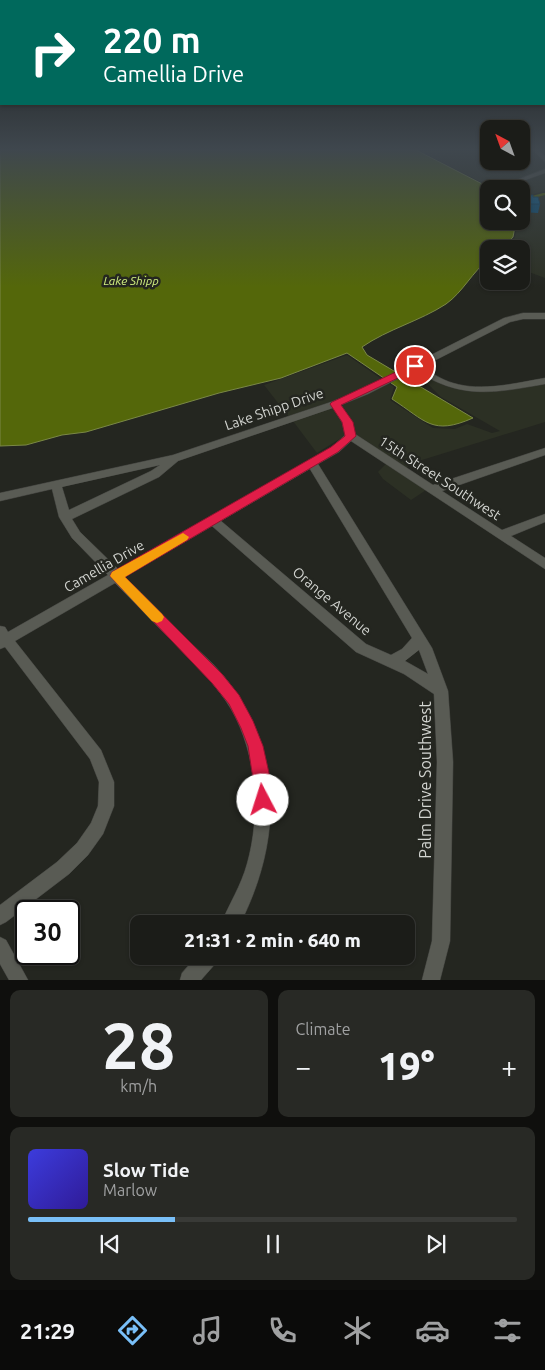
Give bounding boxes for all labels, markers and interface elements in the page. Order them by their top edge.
icon: right [20,20,85,85]
text: 220 m [103,20,201,60]
text: Camellia Drive [103,61,244,86]
north arrow [480,120,530,170]
map controls [480,120,530,290]
button: search [480,180,530,230]
button: layers [480,240,530,290]
water label: Lake Shipp [103,274,159,287]
pin [394,345,436,387]
icon: arrive [401,352,429,380]
street label: Lake Shipp Drive [222,385,326,433]
street label: 15th Street Southwest [376,433,504,524]
street label: Camellia Drive [61,537,147,595]
street label: Orange Avenue [290,564,374,638]
street label: Palm Drive Southwest [416,701,434,859]
position arrow [236,773,288,825]
speed limit sign: 30 [15,900,80,965]
text: 21:31 · 2 min · 640 m [184,929,361,951]
text: 28 [102,1008,175,1081]
text: Climate [296,1020,351,1038]
text: 19° [378,1045,435,1087]
text: − [296,1051,311,1082]
text: + [501,1051,517,1082]
text: km/h [120,1077,157,1095]
text: Slow Tide [103,1159,190,1181]
text: Marlow [103,1181,157,1199]
icon: previous [96,1230,124,1258]
icon: pause [259,1230,287,1258]
icon: next [422,1230,450,1258]
icon: directions [115,1313,150,1348]
icon: music [190,1313,225,1348]
icon: phone [265,1313,300,1348]
icon: climate [340,1313,375,1348]
icon: car [415,1313,450,1348]
icon: filters [490,1313,525,1348]
text: 21:29 [20,1318,75,1343]

